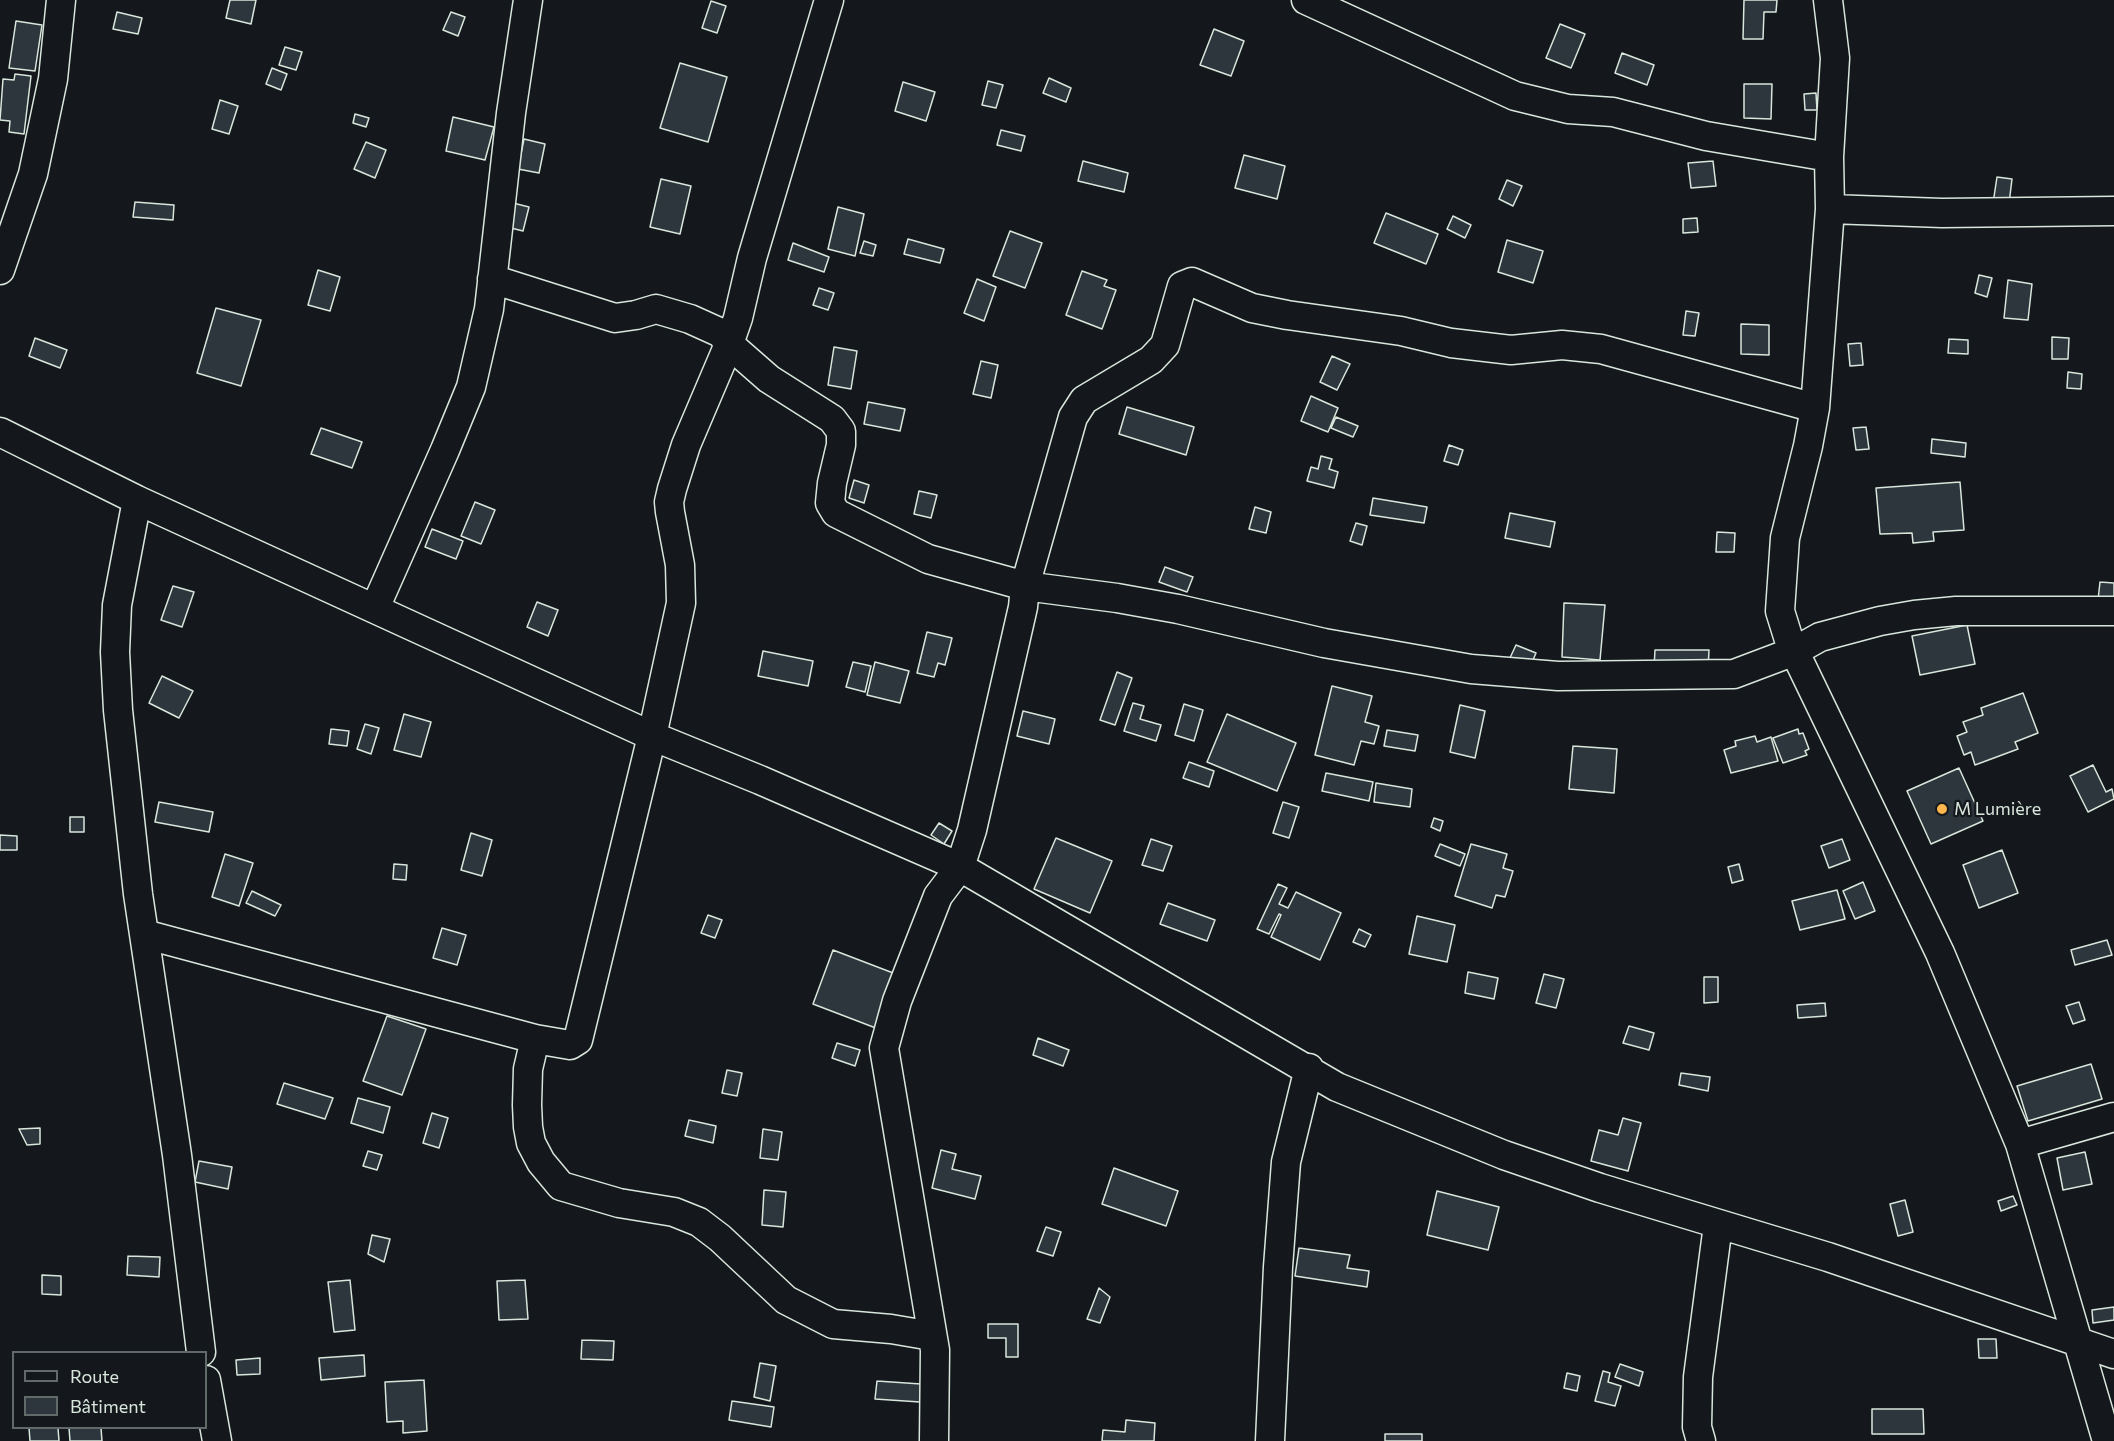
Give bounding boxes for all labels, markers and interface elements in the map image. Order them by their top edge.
place label: M Lumière [1954,798,2041,820]
marker: M Lumière [1935,802,1949,816]
legend [12,1351,207,1429]
text: Route [70,1365,119,1387]
text: Bâtiment [70,1395,146,1417]

